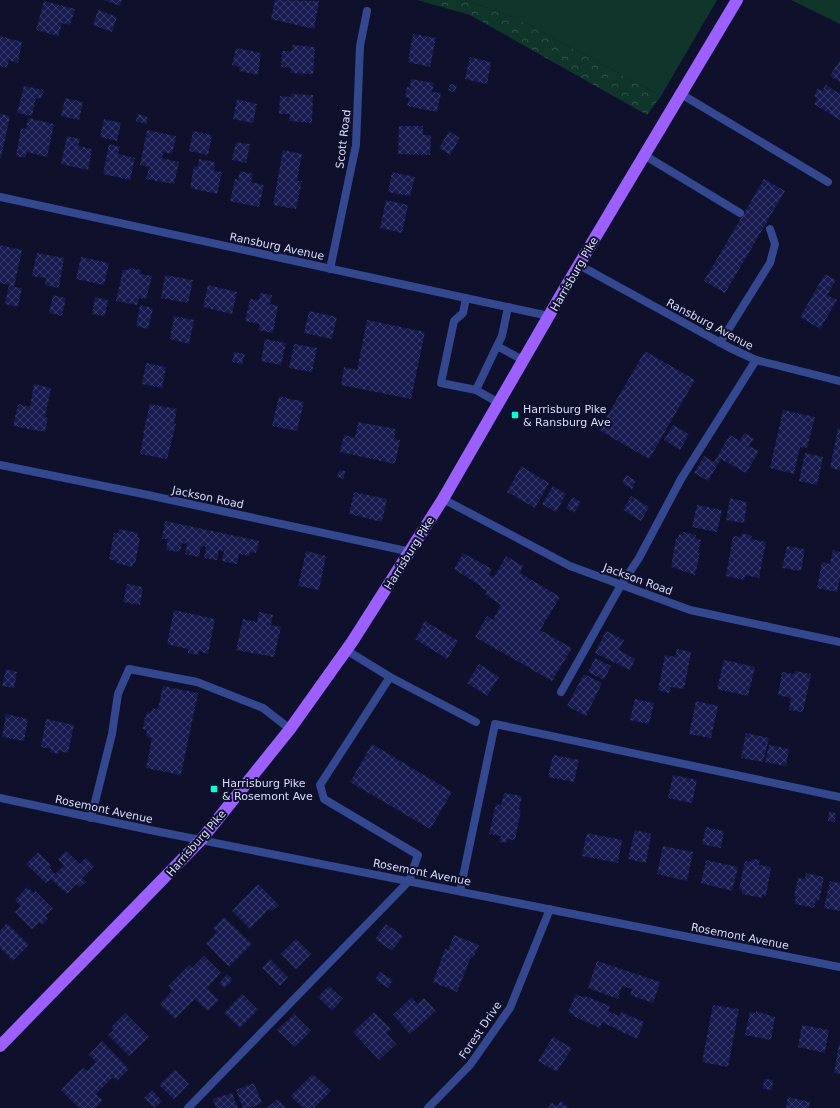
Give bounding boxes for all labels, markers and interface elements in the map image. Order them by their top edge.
street label: Scott Road [333,109,354,169]
street label: Ransburg Avenue [228,230,326,263]
street label: Harrisburg Pike [548,235,601,314]
street label: Ransburg Avenue [664,296,756,353]
place label: Harrisburg Pike & Ransburg Ave [523,403,611,429]
marker: Harrisburg Pike & Ransburg Ave [510,410,520,420]
street label: Jackson Road [170,483,245,511]
street label: Harrisburg Pike [382,514,437,592]
street label: Jackson Road [600,561,674,598]
place label: Harrisburg Pike & Rosemont Ave [222,777,313,803]
marker: Harrisburg Pike & Rosemont Ave [209,784,219,794]
street label: Rosemont Avenue [54,793,154,826]
street label: Harrisburg Pike [164,807,229,879]
street label: Rosemont Avenue [372,857,472,888]
street label: Rosemont Avenue [690,921,790,952]
street label: Forest Drive [456,999,505,1062]

